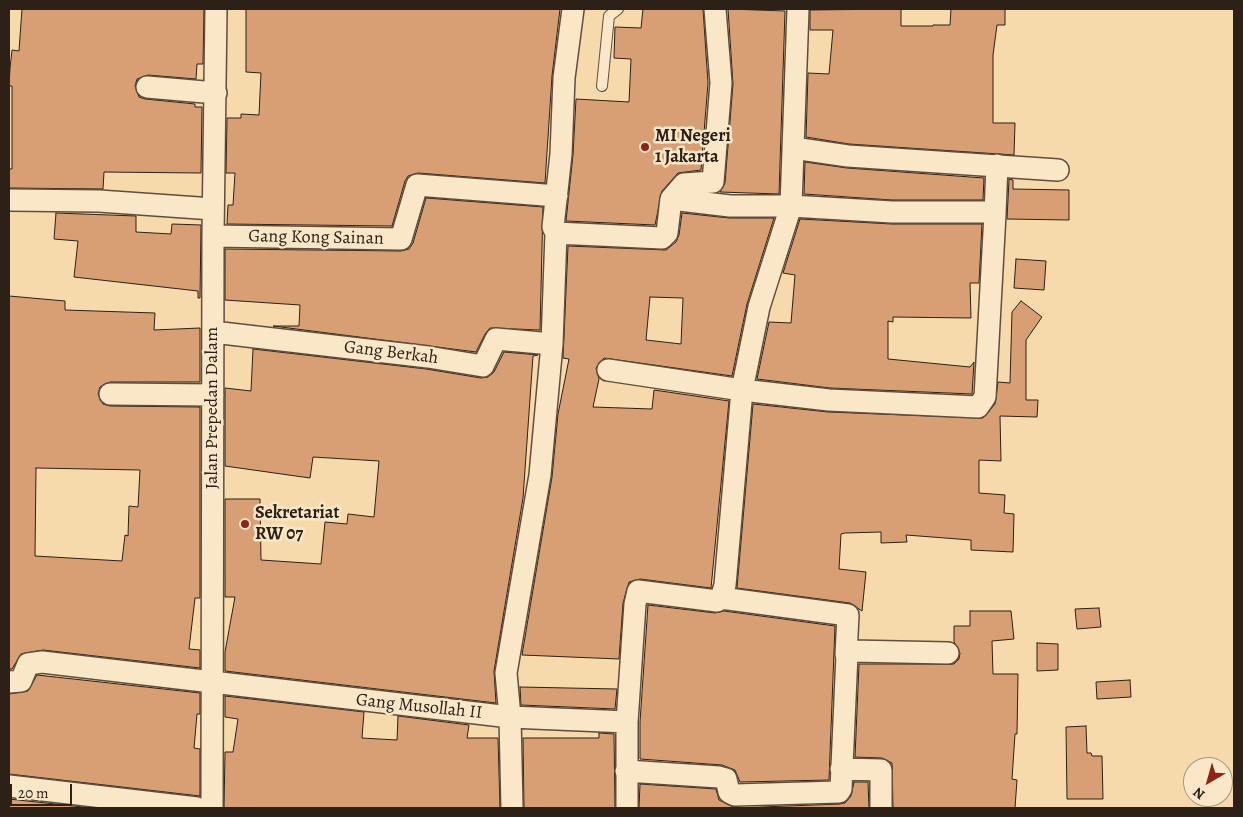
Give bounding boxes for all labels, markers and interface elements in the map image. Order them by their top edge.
place label: MI Negeri 1 Jakarta [655,126,731,168]
marker: MI Negeri 1 Jakarta [639,141,651,153]
street label: Gang Kong Sainan [248,226,384,250]
street label: Jalan Prepedan Dalam [202,327,224,489]
street label: Gang Berkah [343,337,439,369]
place label: Sekretariat RW 07 [255,503,339,546]
marker: Sekretariat RW 07 [239,518,251,530]
street label: Gang Musollah II [355,690,483,724]
north arrow [1183,757,1233,807]
scale bar [12,774,75,806]
text: 20 m [18,783,49,803]
text: N [1189,783,1209,804]

